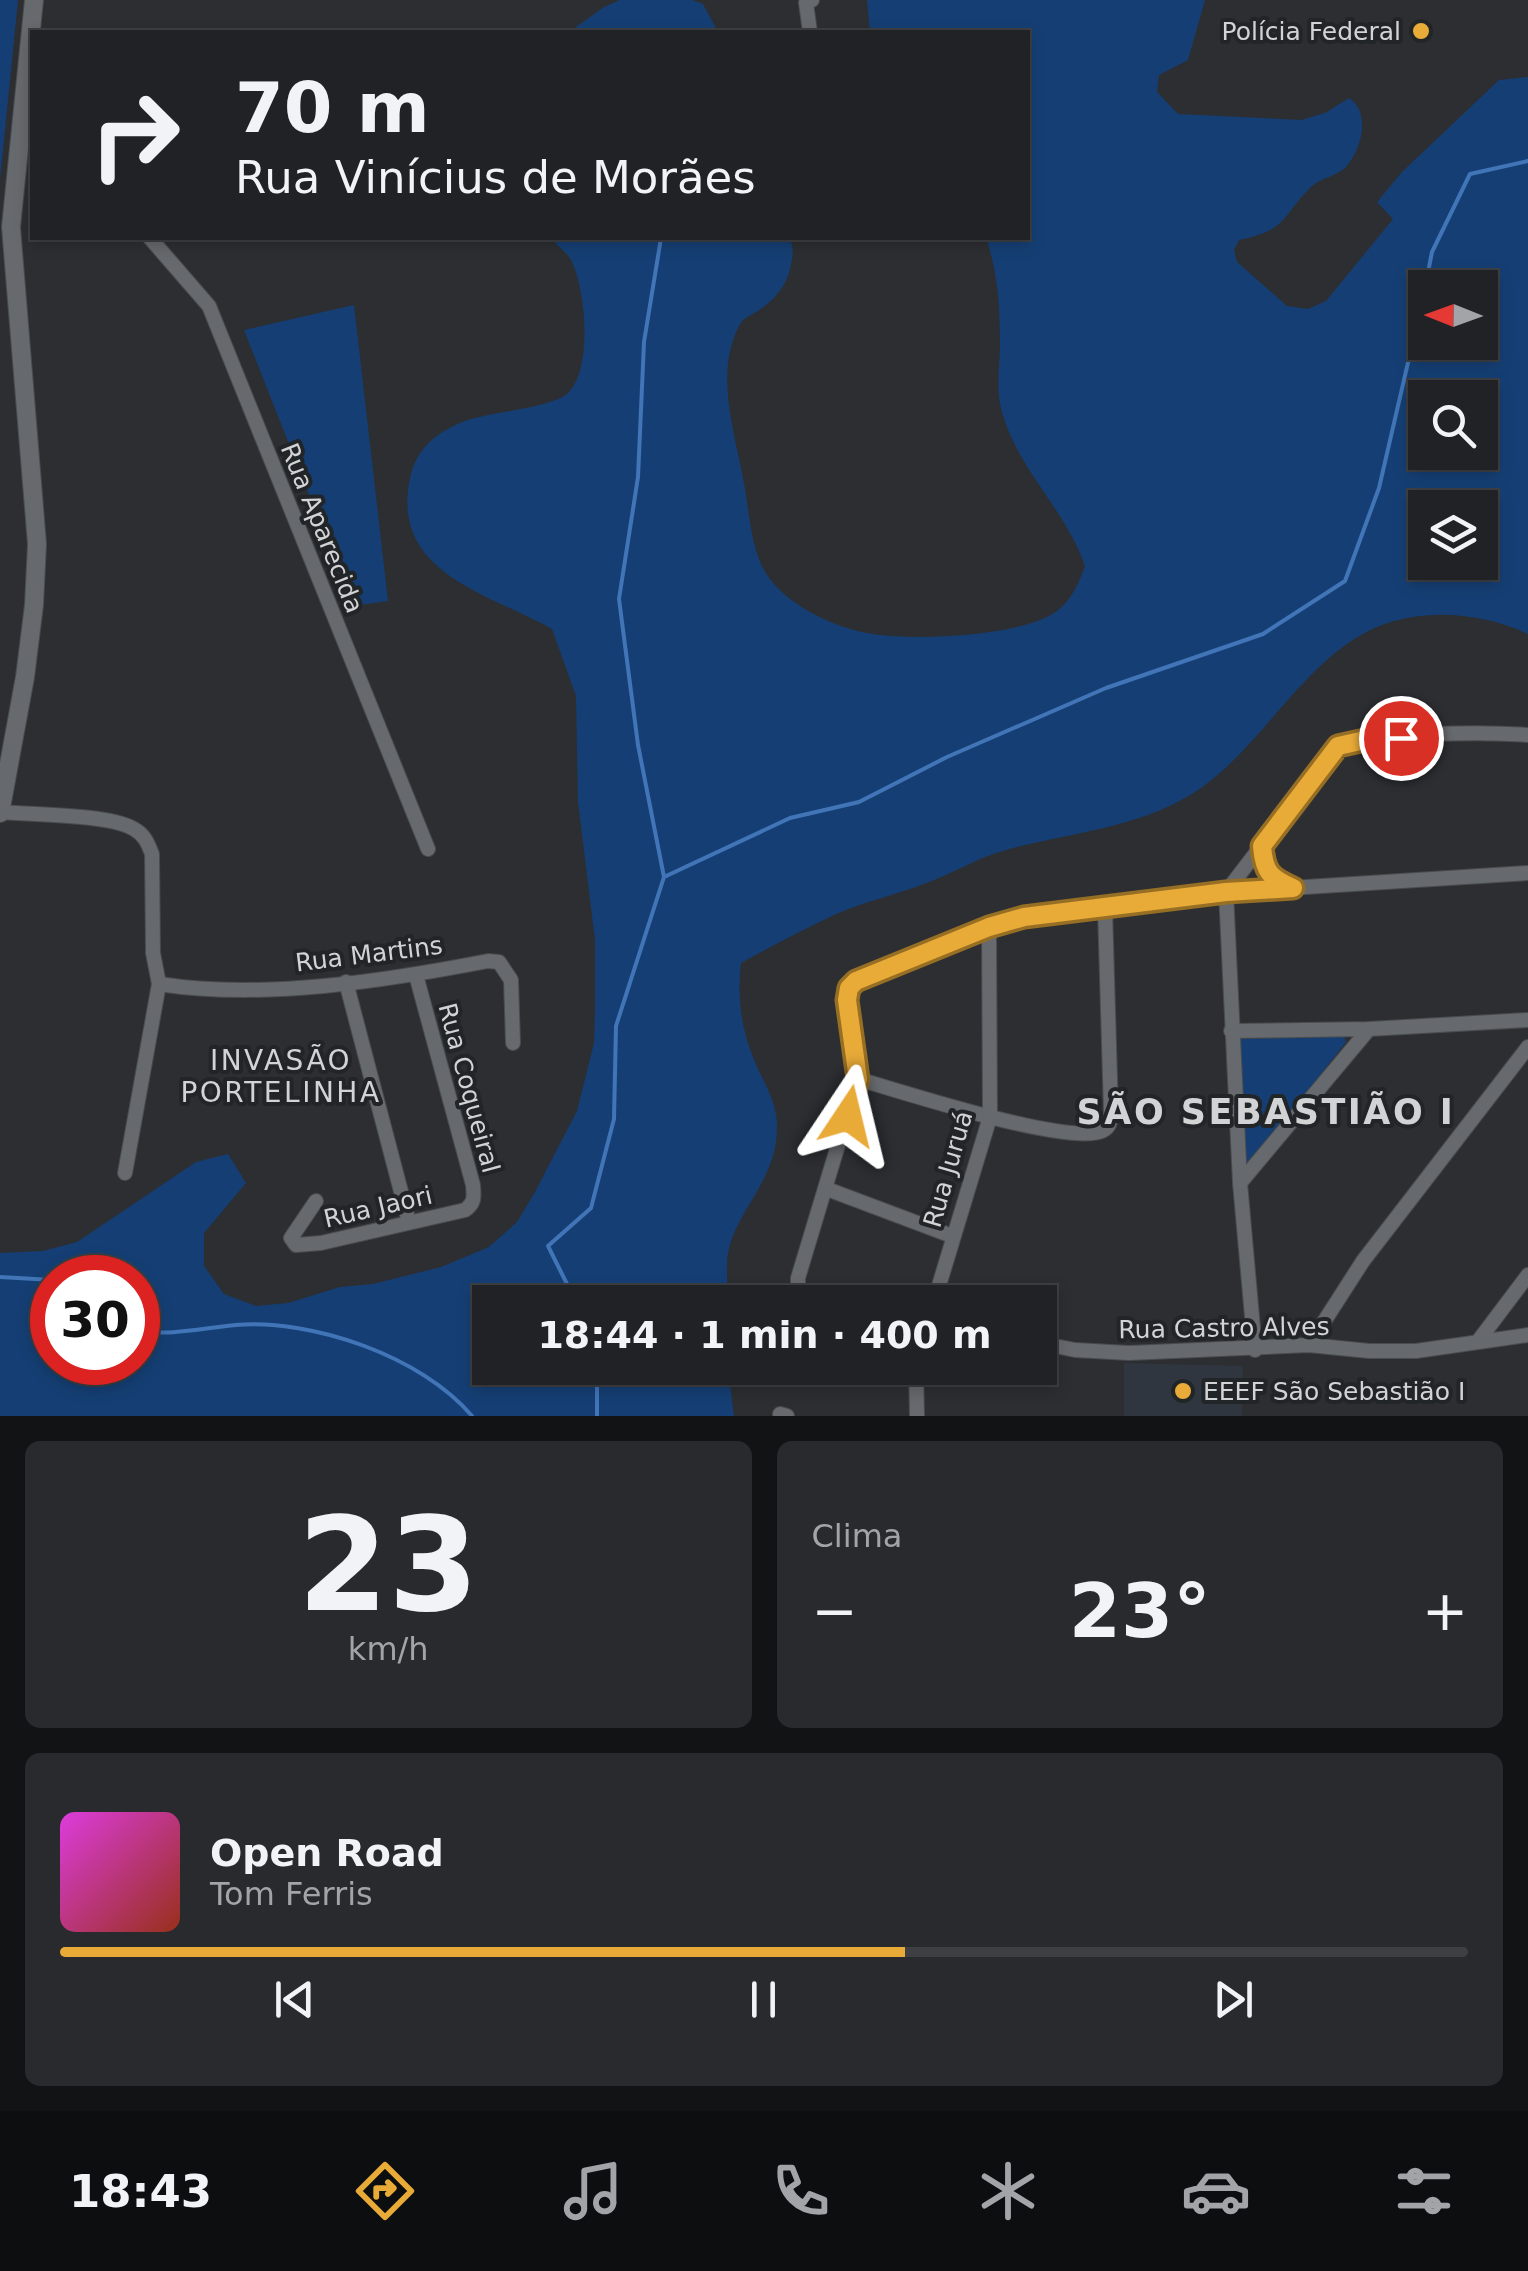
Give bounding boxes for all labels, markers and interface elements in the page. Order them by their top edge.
place label: Polícia Federal [1221,17,1401,46]
marker: Polícia Federal [1410,20,1432,42]
text: 70 m [235,67,430,149]
icon: right [70,70,200,200]
text: Rua Vinícius de Morães [235,151,756,204]
north arrow [1408,270,1498,360]
map controls [1408,270,1498,580]
button: search [1408,380,1498,470]
street label: Rua Aparecida [275,439,369,617]
button: layers [1408,490,1498,580]
pin [1359,696,1444,781]
icon: arrive [1374,711,1429,766]
street label: Rua Martins [294,931,444,977]
street label: Rua Coqueiral [432,1000,506,1176]
district label: INVASÃO PORTELINHA [180,1044,382,1109]
position arrow [796,1064,900,1168]
district label: SÃO SEBASTIÃO I [1077,1091,1455,1132]
street label: Rua Juruá [918,1107,978,1231]
street label: Rua Jaori [321,1180,435,1234]
speed limit sign: 30 [30,1255,160,1385]
street label: Rua Castro Alves [1118,1312,1330,1344]
text: 18:44 · 1 min · 400 m [537,1313,992,1357]
place label: EEEF São Sebastião I [1203,1377,1465,1406]
marker: EEEF São Sebastião I [1172,1380,1194,1402]
text: 23 [298,1489,479,1641]
text: Clima [812,1517,902,1555]
text: 23° [1069,1567,1211,1655]
text: − [812,1579,858,1643]
text: + [1422,1579,1468,1643]
text: km/h [348,1630,429,1668]
text: Open Road [210,1831,444,1875]
text: Tom Ferris [210,1875,373,1913]
icon: previous [267,1972,322,2027]
icon: pause [736,1972,791,2027]
icon: next [1206,1972,1261,2027]
icon: directions [350,2156,420,2226]
icon: music [558,2156,628,2226]
icon: phone [766,2156,836,2226]
icon: climate [973,2156,1043,2226]
icon: car [1181,2156,1251,2226]
icon: filters [1389,2156,1459,2226]
text: 18:43 [69,2165,212,2218]

